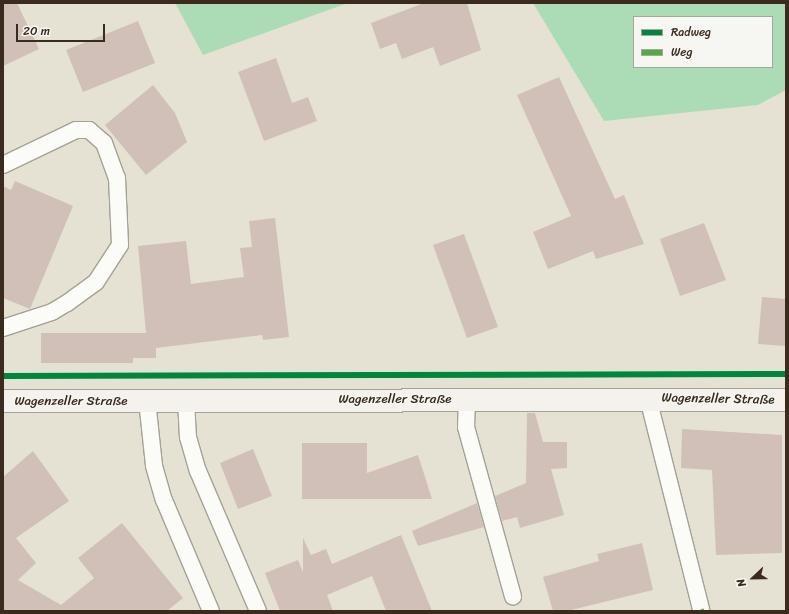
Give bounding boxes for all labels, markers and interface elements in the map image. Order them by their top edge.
scale bar [18,16,107,42]
legend [633,16,773,68]
text: 20 m [23,20,50,42]
text: Radweg [671,21,711,43]
text: Weg [671,41,692,63]
street label: Wagenzeller Straße [661,390,775,408]
street label: Wagenzeller Straße [338,391,452,407]
street label: Wagenzeller Straße [14,393,128,409]
north arrow [733,558,773,598]
text: N [731,576,752,590]

